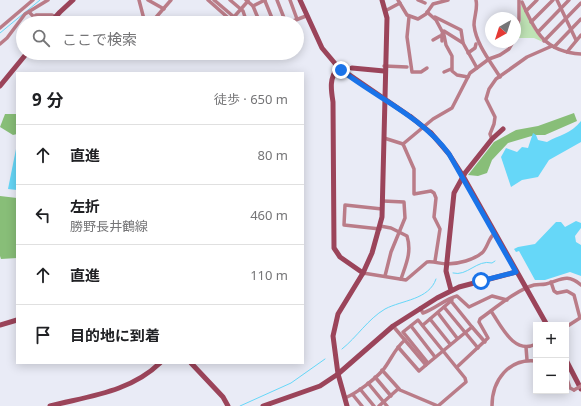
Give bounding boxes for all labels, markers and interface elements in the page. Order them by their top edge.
north arrow [485,12,521,48]
search box [16,16,304,60]
icon: search [30,27,52,49]
text: ここで検索 [62,29,137,49]
route end [332,61,350,79]
text: 9 分 [32,88,63,111]
text: 徒歩 · 650 m [214,90,288,108]
icon: ahead [32,144,54,166]
text: 直進 [70,145,100,165]
text: 80 m [258,146,288,164]
text: 左折 [70,196,100,216]
icon: left [32,204,54,226]
text: 460 m [250,206,288,224]
text: 勝野長井鶴線 [70,217,148,235]
icon: ahead [32,264,54,286]
text: 直進 [70,265,100,285]
text: 110 m [250,266,288,284]
route start [472,272,490,290]
map controls [533,322,569,394]
button: + [533,322,569,358]
icon: arrive [32,324,54,346]
text: 目的地に到着 [70,325,160,345]
button: − [533,358,569,394]

